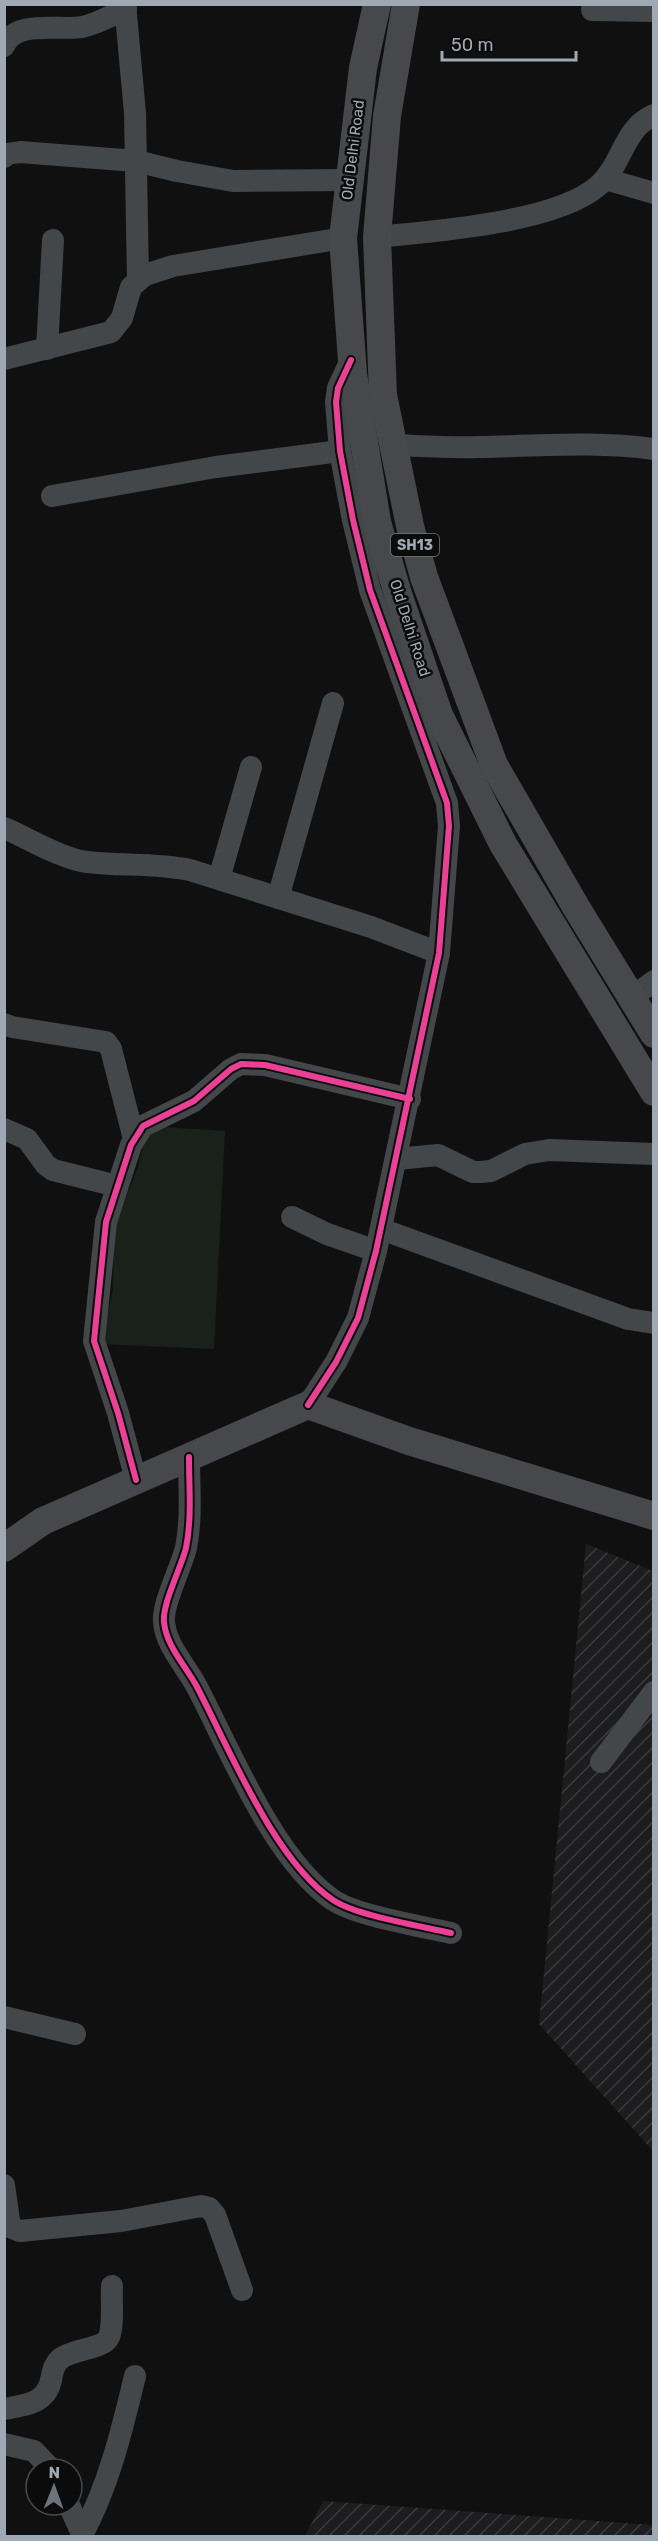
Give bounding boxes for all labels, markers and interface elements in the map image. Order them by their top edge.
scale bar [442,24,576,62]
text: 50 m [451,34,494,56]
street label: Old Delhi Road [338,99,368,201]
road number: SH13 [391,534,439,556]
street label: Old Delhi Road [386,577,434,679]
north arrow [24,2457,84,2517]
text: N [48,2463,60,2482]

